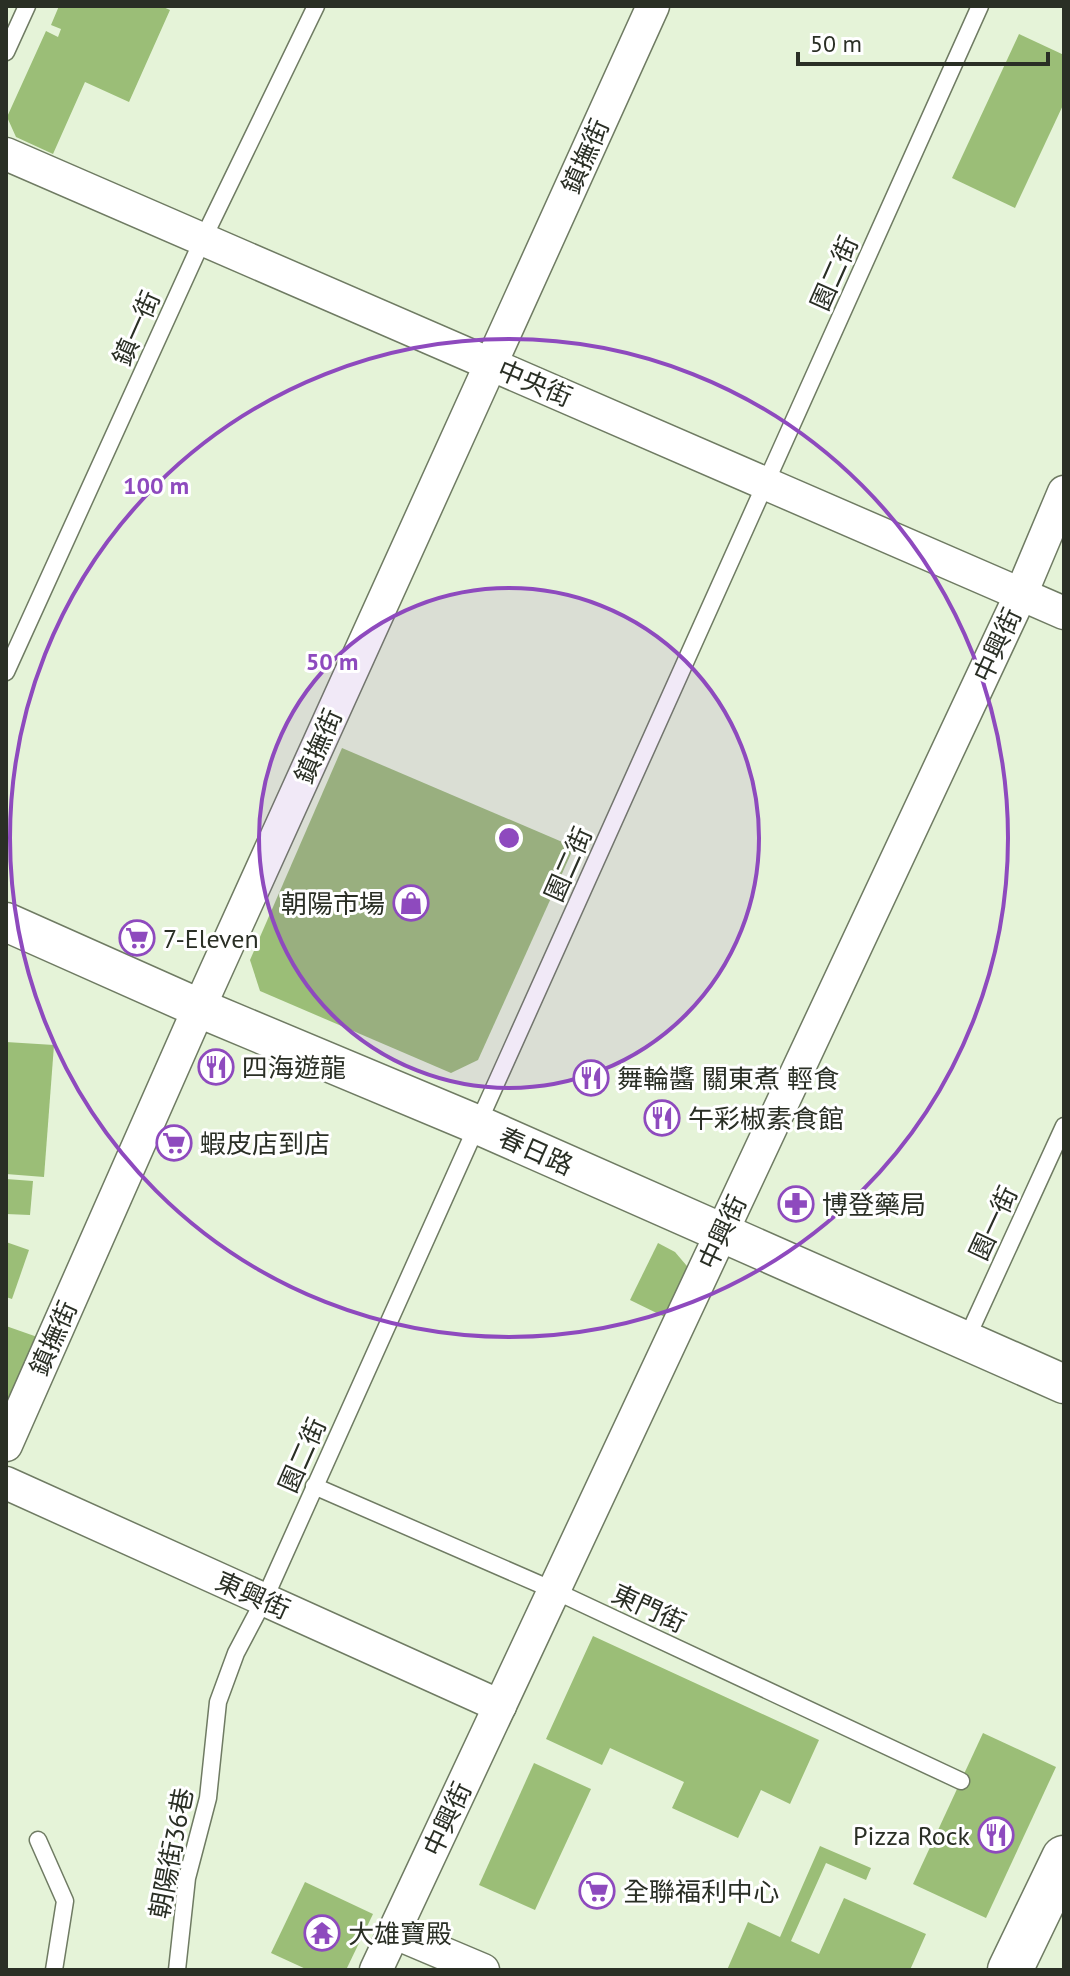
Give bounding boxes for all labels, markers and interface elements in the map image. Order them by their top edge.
scale bar [798,16,1048,66]
text: 50 m [810,28,862,59]
street label: 鎮撫街 [554,114,616,198]
street label: 園二街 [803,231,865,315]
street label: 鎮一街 [105,286,167,370]
street label: 中央街 [493,353,577,413]
text: 100 m [123,470,189,501]
street label: 中興街 [966,603,1028,687]
text: 50 m [306,646,358,677]
street label: 鎮撫街 [287,704,349,788]
street label: 園二街 [537,822,599,906]
centre of rings [495,824,523,852]
shop icon: 朝陽市場 [392,884,430,922]
place label: 朝陽市場 [281,887,385,920]
supermarket icon: 7-Eleven [118,919,156,957]
place label: 7-Eleven [163,922,259,955]
restaurant icon: 四海遊龍 [197,1048,235,1086]
place label: 四海遊龍 [242,1051,346,1084]
restaurant icon: 舞輪醬 關東煮 輕食 [572,1059,610,1097]
place label: 舞輪醬 關東煮 輕食 [617,1062,839,1095]
restaurant icon: 午彩椒素食館 [643,1099,681,1137]
place label: 午彩椒素食館 [688,1102,844,1135]
street label: 春日路 [494,1120,578,1182]
supermarket icon: 蝦皮店到店 [155,1124,193,1162]
place label: 蝦皮店到店 [200,1127,330,1160]
street label: 園一街 [962,1181,1024,1265]
pharmacy icon: 博登藥局 [777,1185,815,1223]
place label: 博登藥局 [822,1188,926,1221]
street label: 中興街 [691,1190,753,1274]
street label: 鎮撫街 [22,1296,84,1380]
street label: 園二街 [271,1413,333,1497]
street label: 東興街 [211,1564,295,1626]
street label: 東門街 [607,1577,691,1639]
street label: 中興街 [416,1777,478,1861]
street label: 朝陽街36巷 [142,1785,200,1921]
restaurant icon: Pizza Rock [977,1816,1015,1854]
place label: Pizza Rock [853,1819,971,1852]
supermarket icon: 全聯福利中心 [578,1872,616,1910]
place label: 全聯福利中心 [623,1875,779,1908]
temple icon: 大雄寶殿 [303,1914,341,1952]
place label: 大雄寶殿 [348,1917,452,1950]

